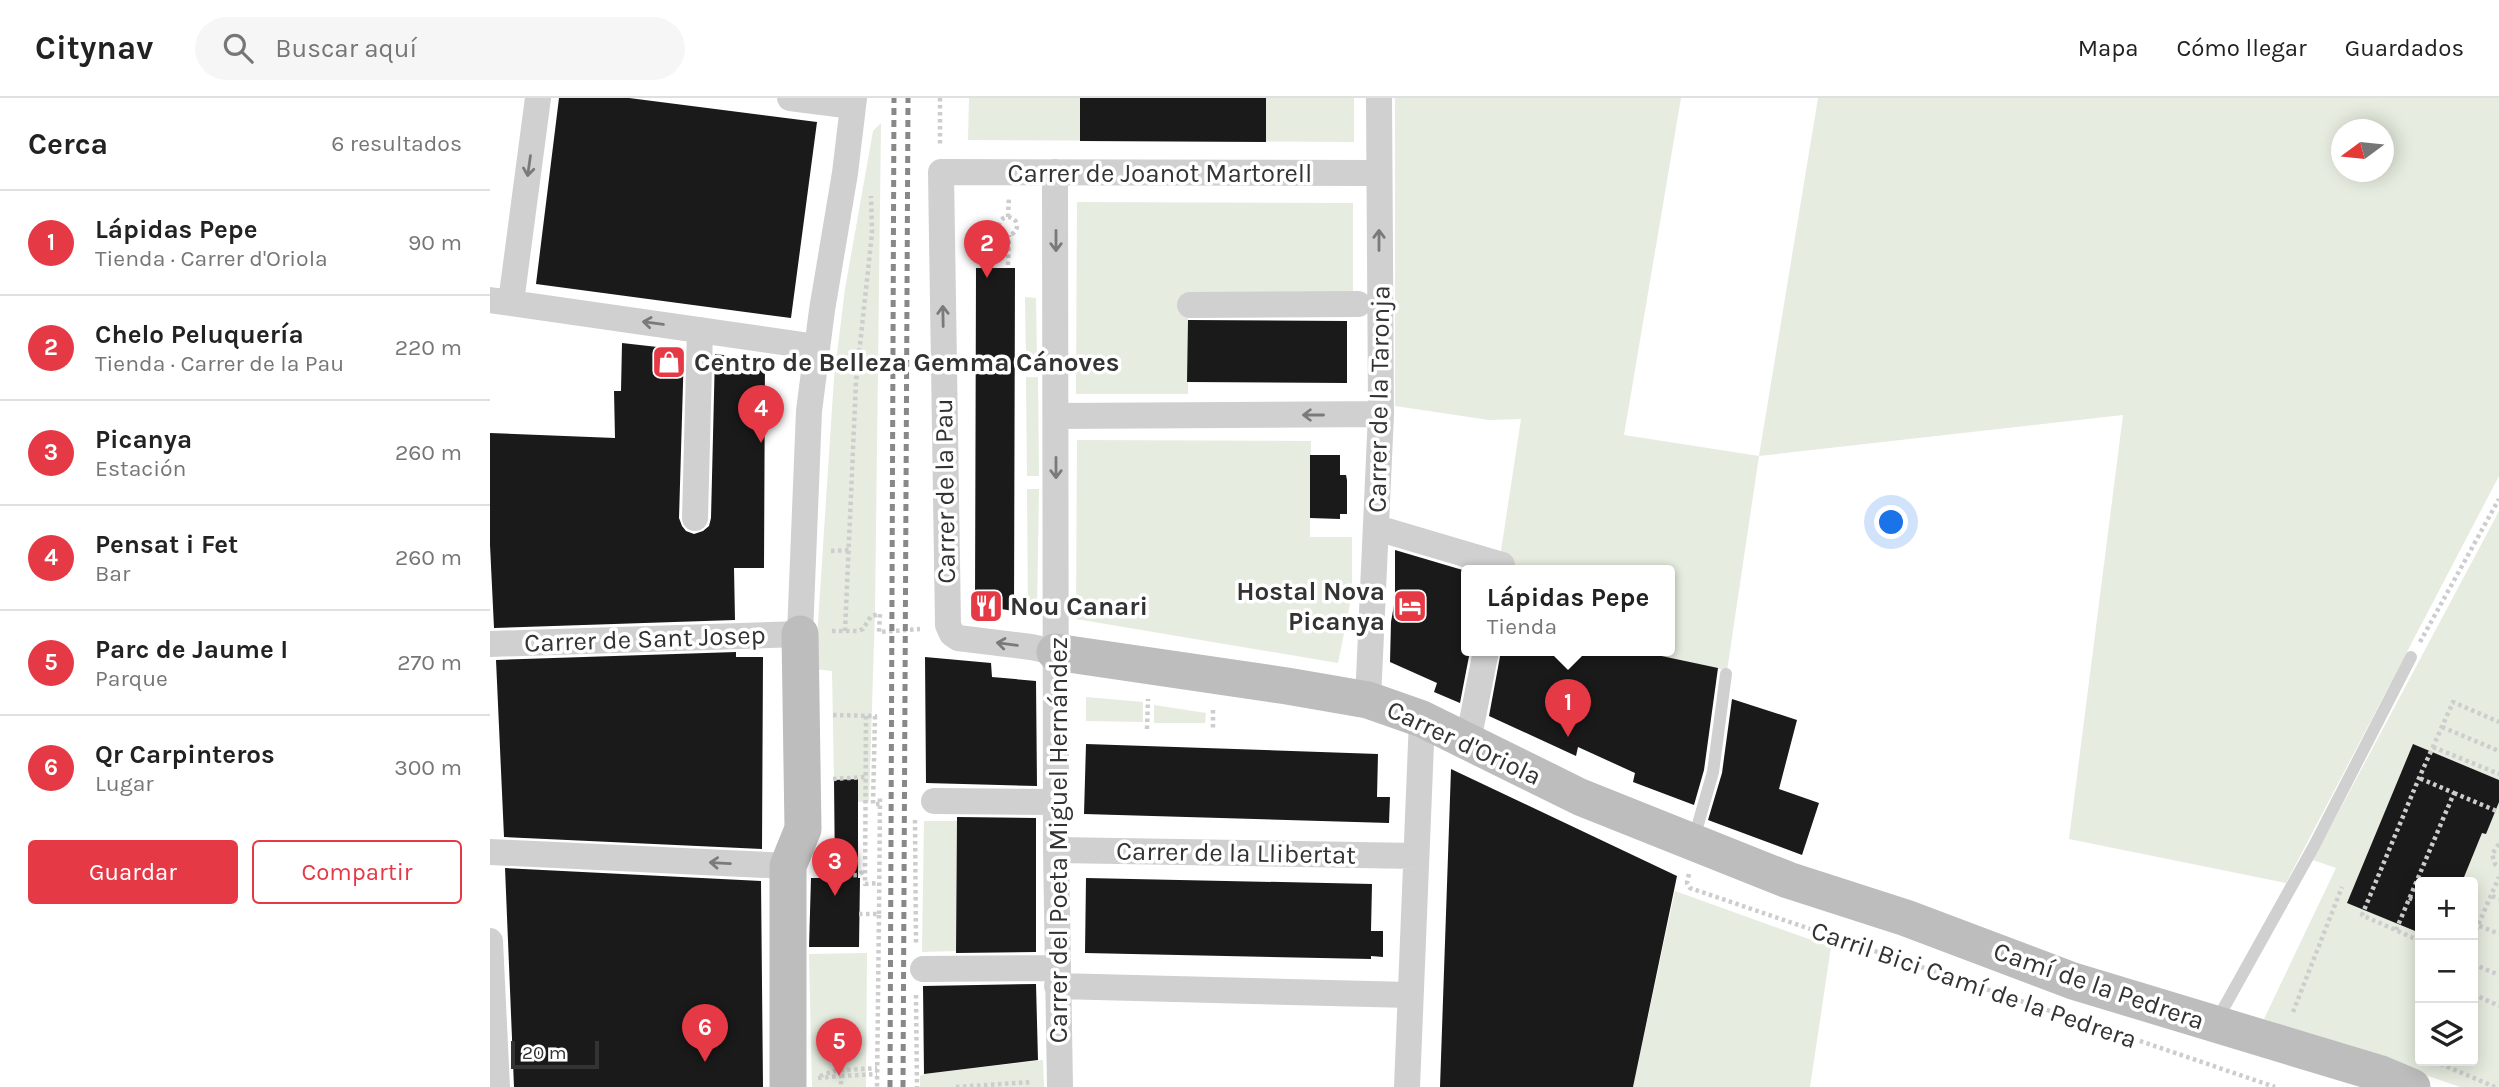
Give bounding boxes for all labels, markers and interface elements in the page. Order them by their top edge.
search box [195,17,685,80]
text: Citynav [35,29,153,67]
icon: search [219,29,257,67]
text: Buscar aquí [275,33,417,64]
text: Mapa [2078,34,2138,62]
text: Cómo llegar [2176,34,2307,62]
text: Guardados [2345,34,2464,62]
north arrow [2331,119,2394,182]
text: Cerca [28,126,108,162]
text: 6 resultados [331,130,462,157]
one-way arrow [523,154,536,177]
street label: Carrer de Joanot Martorell [1008,158,1312,189]
text: Lápidas Pepe [95,214,257,245]
pin: 2 [964,220,1010,278]
text: 1 [47,229,55,256]
text: 90 m [408,229,462,256]
one-way arrow [1049,229,1063,252]
one-way arrow [1373,229,1386,252]
text: Tienda · Carrer d'Oriola [95,245,328,272]
street label: Carrer de la Taronja [1362,285,1396,513]
one-way arrow [936,305,949,328]
one-way arrow [642,316,664,329]
text: Chelo Peluquería [95,319,304,350]
text: 2 [44,334,58,361]
text: 220 m [395,334,462,361]
shop icon: Centro de Belleza Gemma Cánoves [650,343,688,381]
place label: Centro de Belleza Gemma Cánoves [694,347,1120,378]
text: Tienda · Carrer de la Pau [95,350,344,377]
pin: 4 [738,385,784,443]
street label: Carrer de la Pau [928,398,962,584]
one-way arrow [1301,408,1324,422]
text: Picanya [95,424,192,455]
text: 3 [44,439,58,466]
text: 260 m [395,439,462,466]
text: Estación [95,455,187,482]
one-way arrow [1049,456,1063,479]
your location [1874,505,1908,539]
text: Pensat i Fet [95,529,238,560]
text: 4 [44,544,58,571]
text: 260 m [395,544,462,571]
text: Bar [95,560,130,587]
popup [1461,565,1675,656]
place label: Hostal Nova Picanya [1236,576,1385,637]
text: Lápidas Pepe [1487,582,1649,613]
restaurant icon: Nou Canari [967,587,1005,625]
hotel icon: Hostal Nova Picanya [1391,587,1429,625]
place label: Nou Canari [1010,591,1148,622]
text: Tienda [1487,613,1557,640]
street label: Carrer de Sant Josep [524,619,766,659]
text: Parc de Jaume I [95,634,288,665]
one-way arrow [996,637,1018,650]
street label: Carrer del Poeta Miguel Hernández [1043,637,1074,1043]
text: 5 [44,649,58,676]
text: 270 m [397,649,462,676]
text: Parque [95,665,168,692]
pin: 1 [1545,679,1591,737]
street label: Carrer d'Oriola [1382,694,1546,792]
text: Qr Carpinteros [95,739,275,770]
text: 6 [44,754,58,781]
text: 300 m [394,754,462,781]
text: Lugar [95,770,154,797]
street label: Carrer de la Llibertat [1116,835,1356,871]
pin: 3 [812,838,858,896]
button: Guardar [28,840,238,904]
button: Compartir [252,840,462,904]
one-way arrow [709,857,732,870]
map controls [2415,877,2478,1066]
button: + [2415,877,2478,940]
street label: Carril Bici Camí de la Pedrera [1807,915,2141,1055]
street label: Camí de la Pedrera [1990,935,2208,1037]
button: − [2415,940,2478,1003]
button: layers [2415,1003,2478,1066]
pin: 6 [682,1004,728,1062]
pin: 5 [816,1018,862,1076]
scale bar [511,1038,598,1070]
text: 20 m [522,1042,567,1064]

